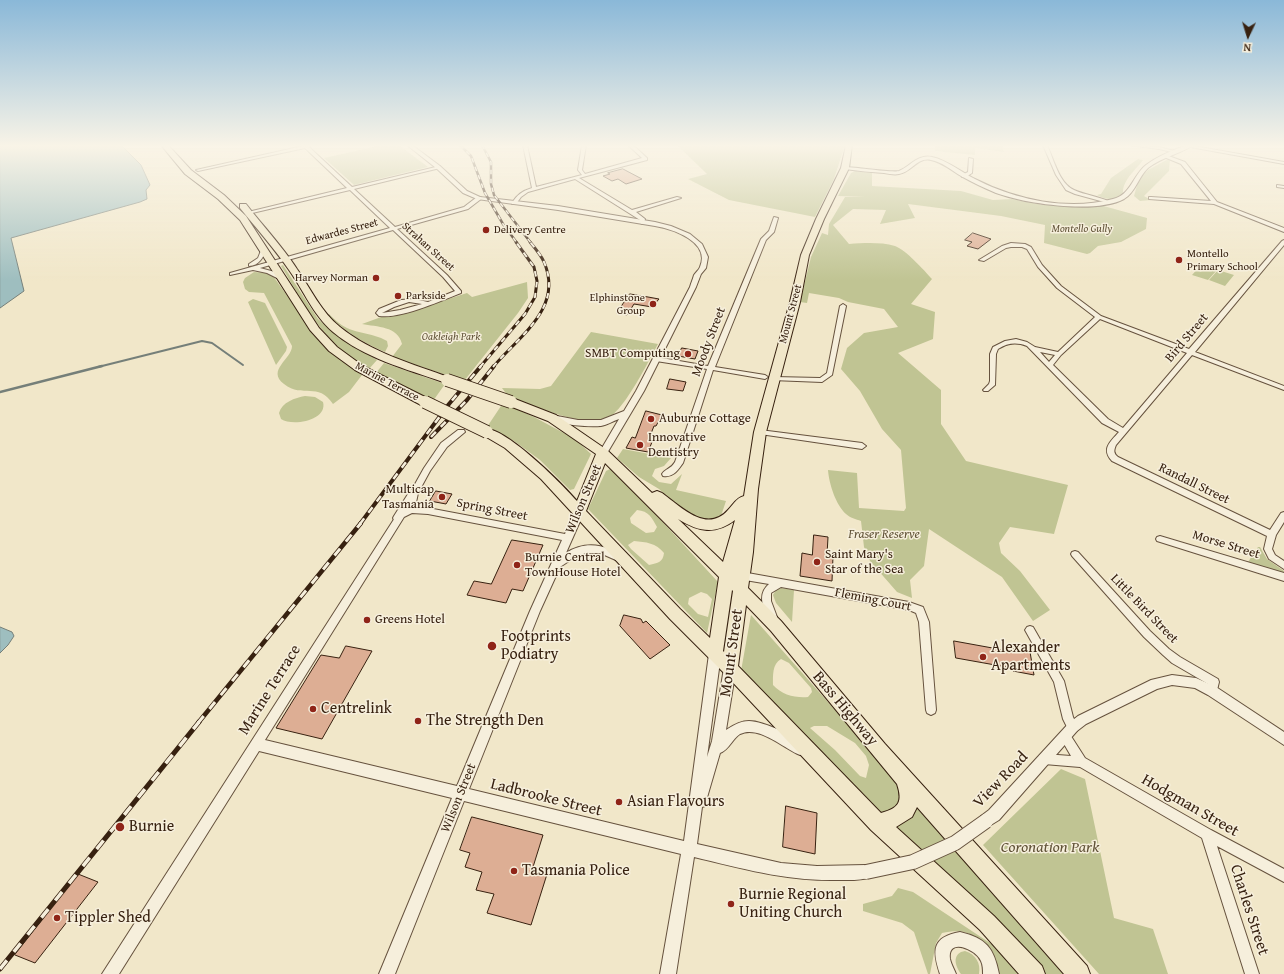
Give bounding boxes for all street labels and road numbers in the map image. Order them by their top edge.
street label: Edwardes Street [304,216,380,248]
street label: Strahan Street [399,220,457,274]
street label: Mount Street [777,283,805,345]
street label: Moody Street [689,305,729,379]
street label: Bird Street [1162,310,1212,366]
street label: Marine Terrace [353,360,421,404]
street label: Randall Street [1156,460,1232,508]
street label: Wilson Street [563,462,605,536]
street label: Spring Street [455,495,529,525]
street label: Morse Street [1190,527,1262,563]
street label: Little Bird Street [1107,571,1181,647]
street label: Fleming Court [833,585,913,615]
street label: Mount Street [716,608,748,698]
street label: Marine Terrace [235,641,305,739]
street label: Bass Highway [808,668,882,750]
street label: View Road [969,748,1033,812]
street label: Wilson Street [438,761,480,835]
street label: Hodgman Street [1138,770,1242,842]
street label: Ladbrooke Street [488,775,604,821]
street label: Charles Street [1225,862,1273,958]

